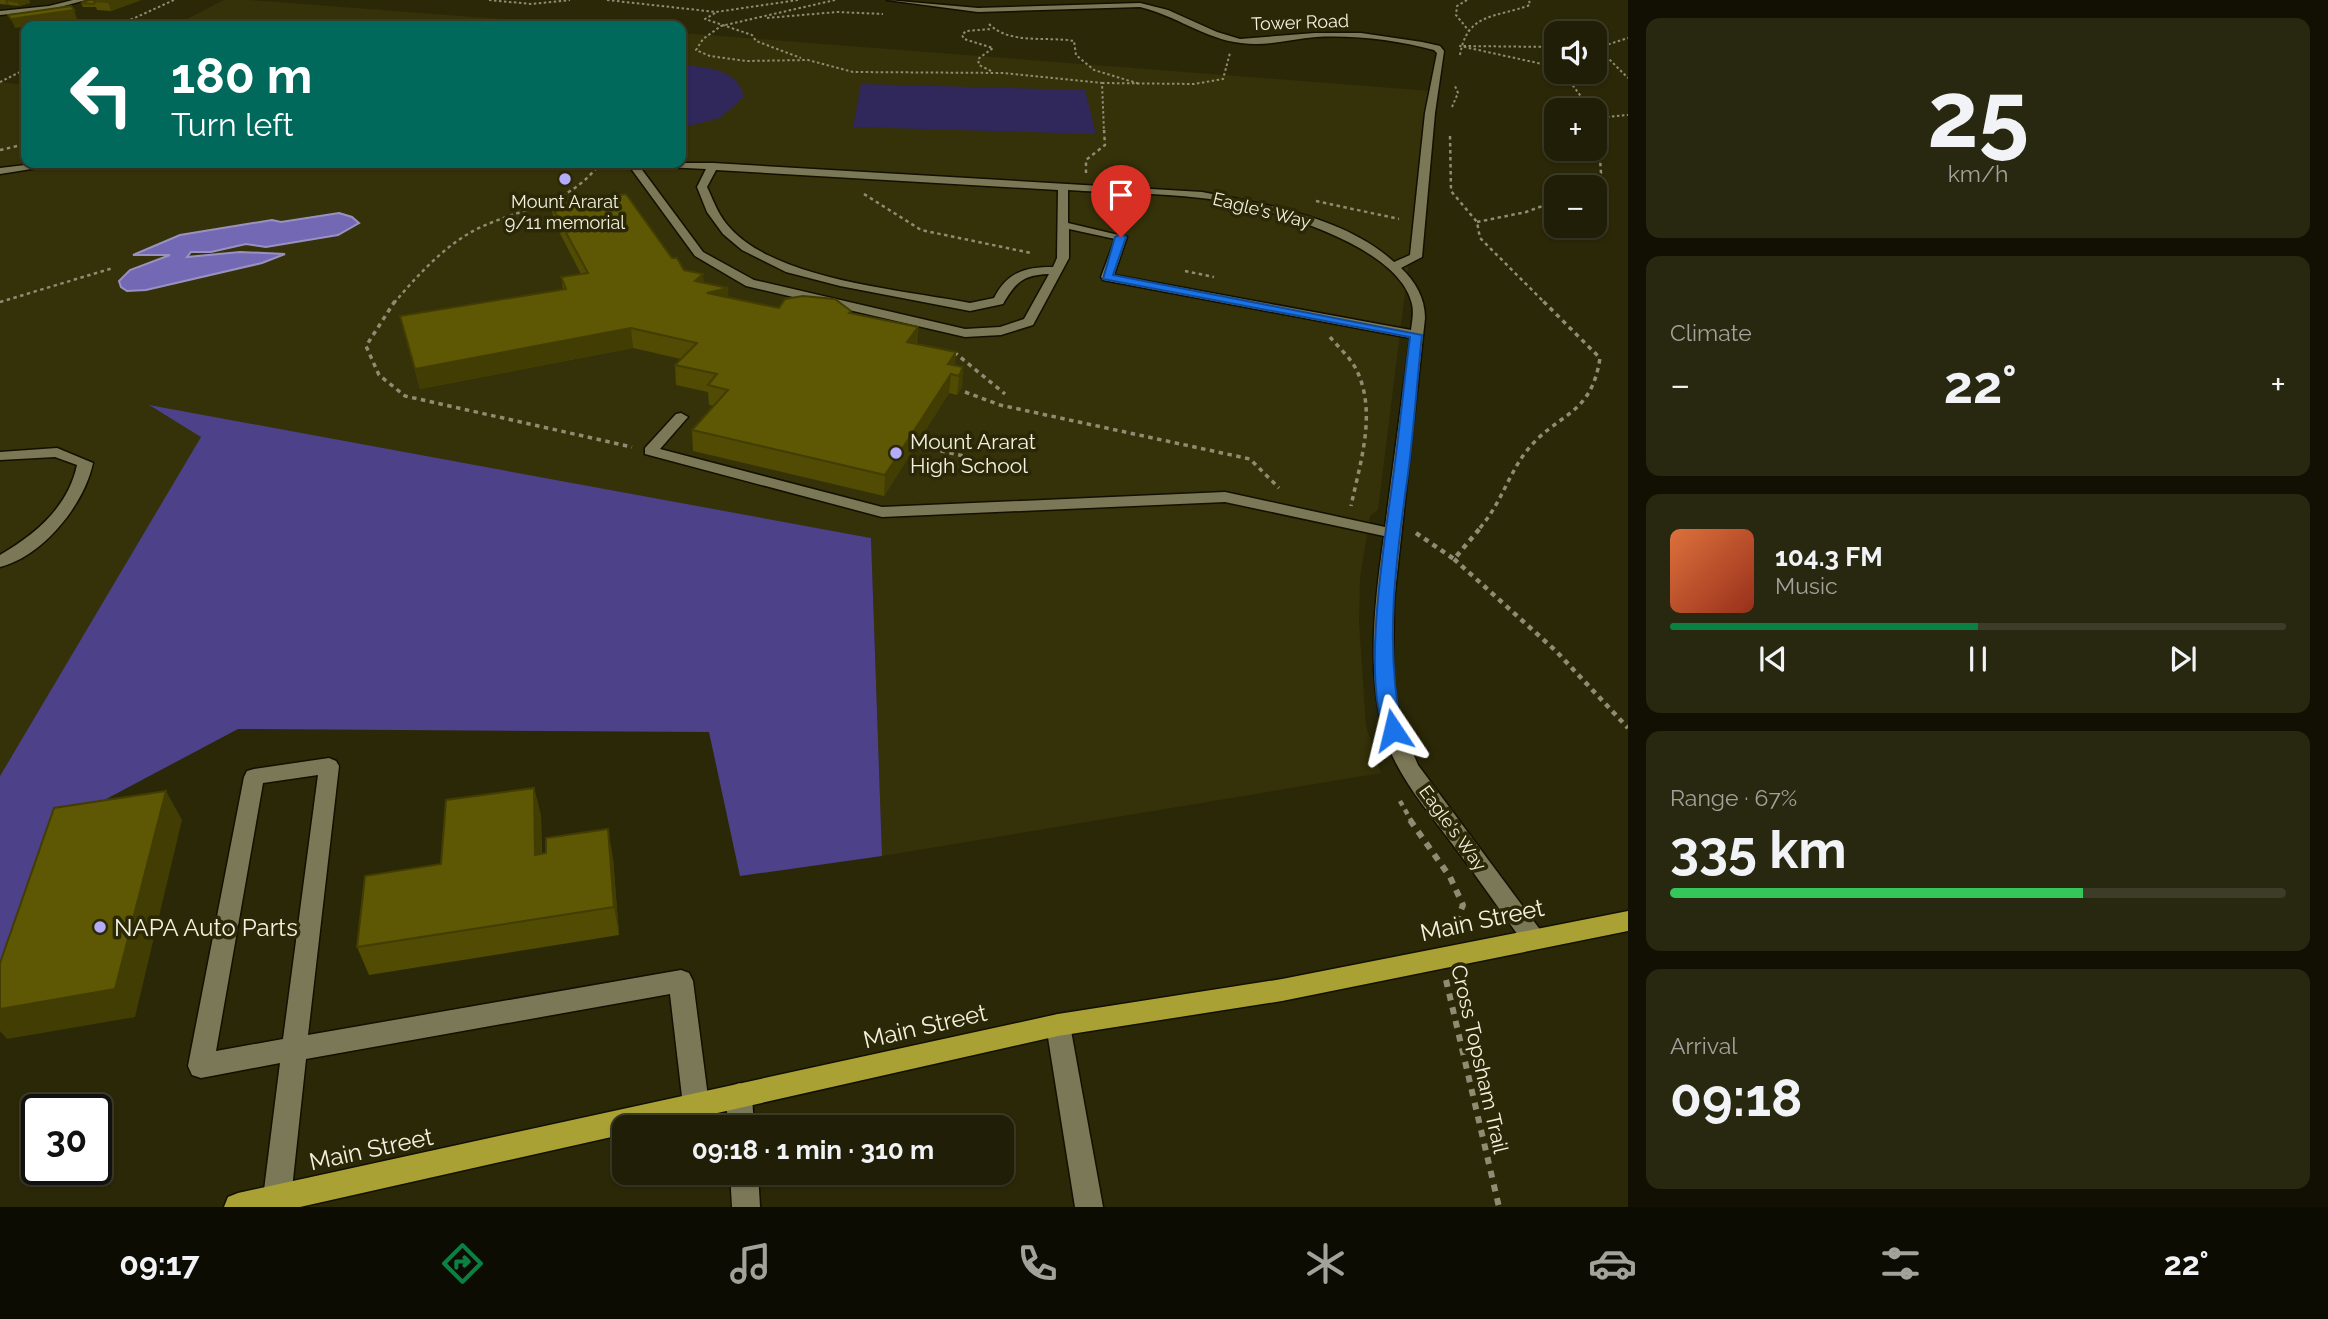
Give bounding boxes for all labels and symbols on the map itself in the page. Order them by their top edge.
street label: Tower Road [1251,10,1349,34]
pin [1091,165,1151,237]
marker: Mount Ararat 9/11 memorial [557,171,573,187]
street label: Eagle's Way [1211,188,1313,232]
place label: Mount Ararat 9/11 memorial [505,191,625,233]
place label: Mount Ararat High School [910,429,1036,478]
marker: Mount Ararat High School [888,445,904,461]
position arrow [1356,693,1430,767]
street label: Eagle's Way [1415,781,1491,875]
street label: Main Street [1417,893,1547,947]
place label: NAPA Auto Parts [114,913,298,942]
marker: NAPA Auto Parts [92,919,108,935]
street label: Cross Topsham Trail [1446,962,1514,1156]
street label: Main Street [860,998,990,1054]
speed limit sign: 30 [21,1094,112,1185]
street label: Main Street [306,1122,436,1176]

